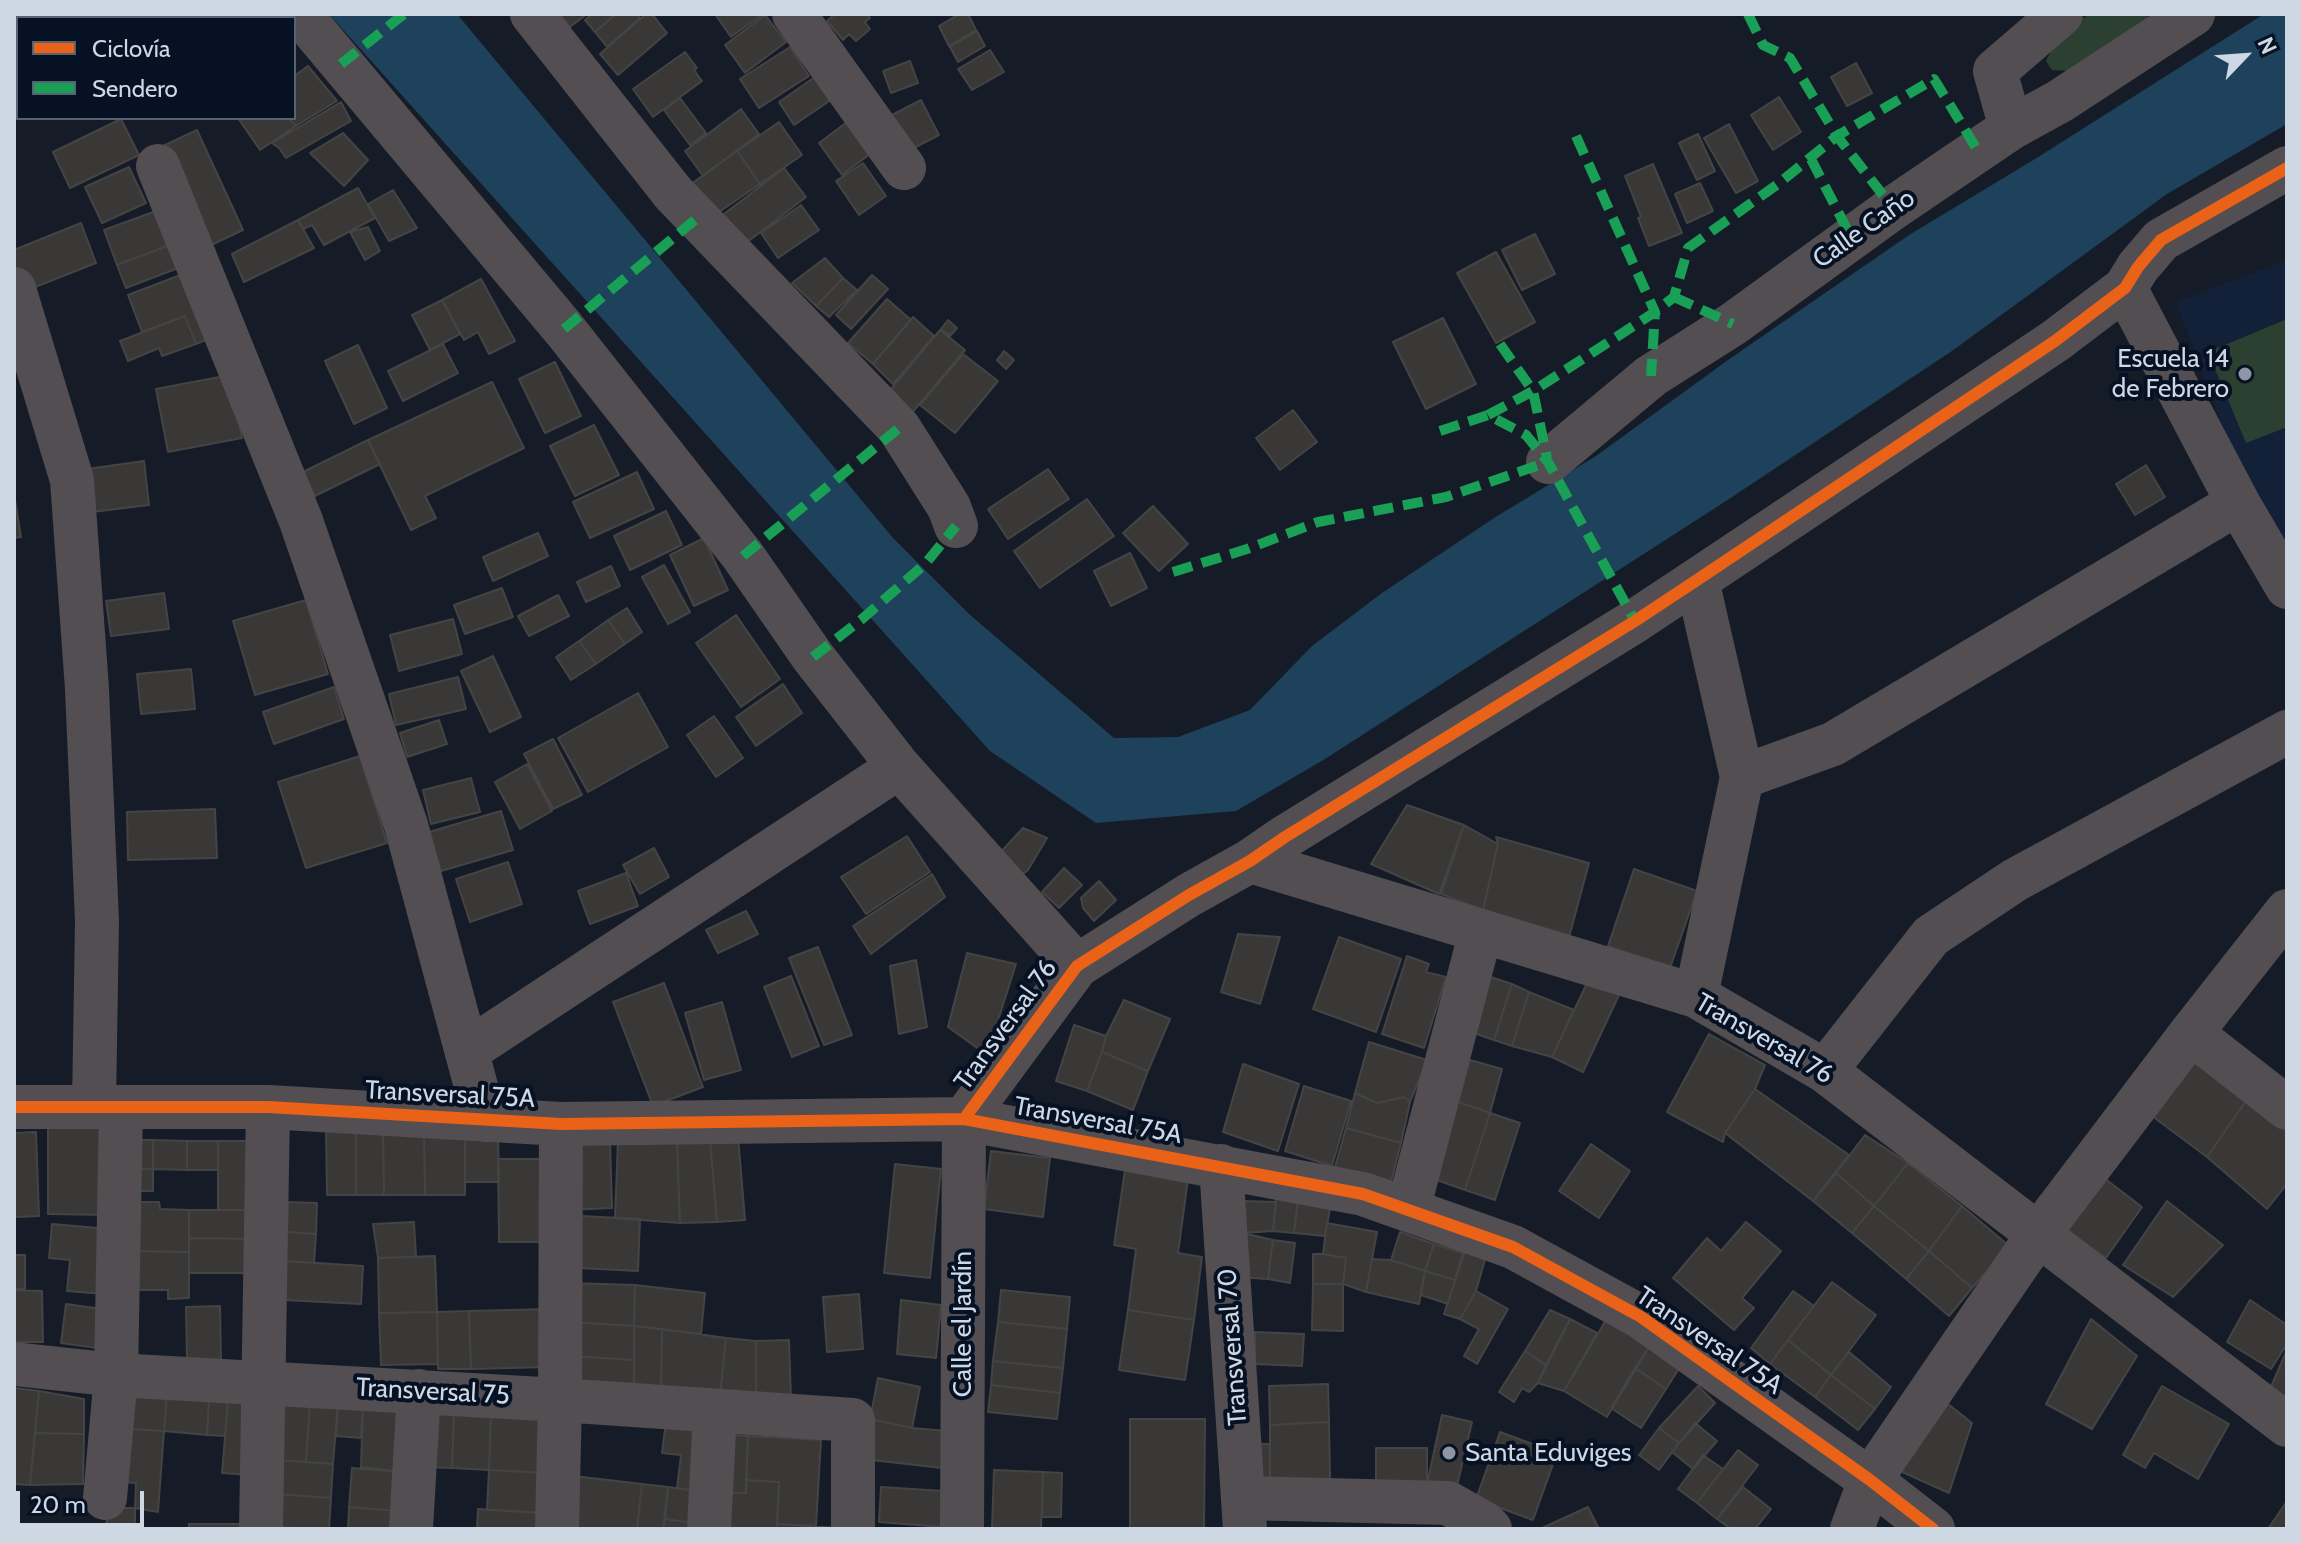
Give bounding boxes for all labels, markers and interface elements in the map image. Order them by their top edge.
legend [16,16,296,120]
north arrow [2205,16,2285,96]
text: N [2252,33,2283,58]
text: Ciclovía [92,34,170,63]
text: Sendero [92,74,178,103]
street label: Calle Caño [1807,183,1921,275]
place label: Escuela 14 de Febrero [2112,343,2229,404]
marker: Escuela 14 de Febrero [2236,365,2254,383]
street label: Transversal 76 [948,954,1064,1096]
street label: Transversal 76 [1690,987,1838,1091]
street label: Transversal 75A [364,1075,536,1115]
street label: Transversal 75A [1012,1091,1184,1151]
street label: Calle el Jardín [947,1251,979,1397]
street label: Transversal 70 [1212,1267,1254,1427]
street label: Transversal 75A [1630,1281,1788,1401]
street label: Transversal 75 [355,1372,511,1412]
place label: Santa Eduviges [1465,1437,1631,1469]
marker: Santa Eduviges [1440,1444,1458,1462]
scale bar [20,1475,148,1525]
text: 20 m [30,1490,86,1519]

